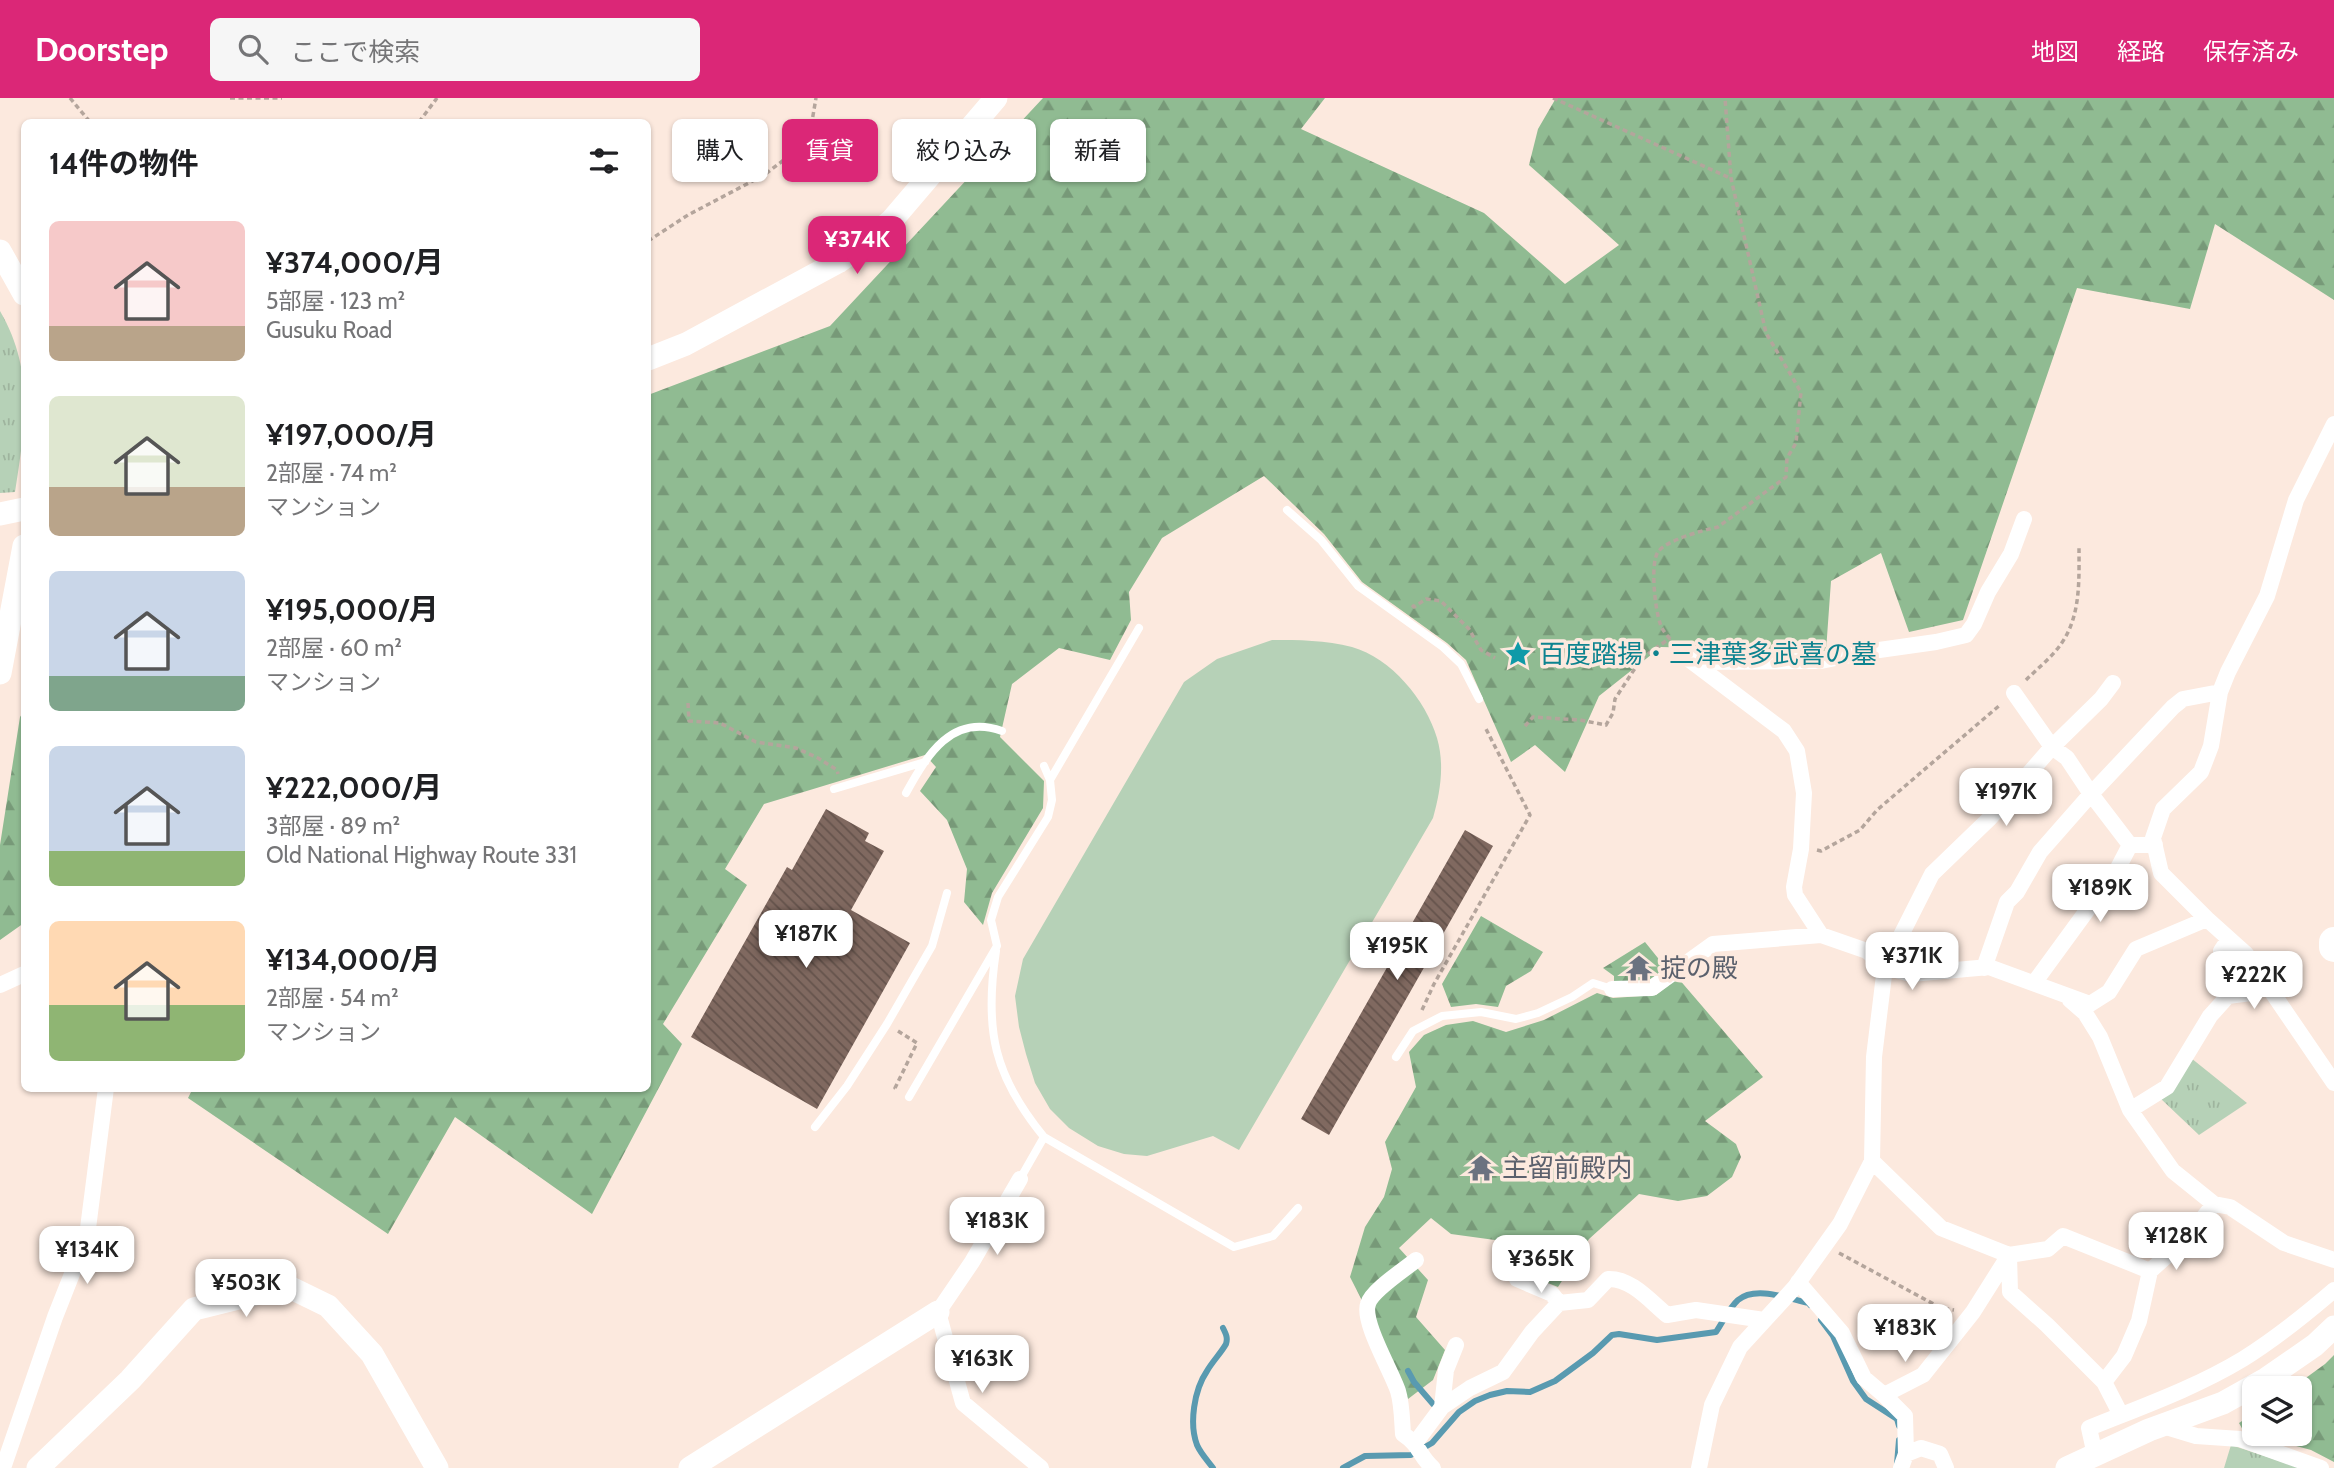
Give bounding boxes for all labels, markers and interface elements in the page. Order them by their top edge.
search box [210,18,700,81]
text: Doorstep [35,29,168,69]
icon: search [234,30,272,68]
text: ここで検索 [290,36,420,68]
text: 地図 [2031,37,2079,66]
text: 経路 [2117,37,2165,66]
text: 保存済み [2203,37,2299,66]
chip: 購入 [672,119,768,182]
chip: 賃貸 [782,119,878,182]
chip: 絞り込み [892,119,1036,182]
chip: 新着 [1050,119,1146,182]
icon: filters [585,142,623,180]
text: 14件の物件 [49,145,199,182]
pin: ¥374K [808,216,906,276]
text: ¥374K [824,225,890,253]
text: ¥374,000/月 [266,244,444,281]
icon: home [105,249,189,333]
text: 5部屋 · 123 m² [266,287,405,315]
text: Gusuku Road [266,316,392,344]
text: ¥197,000/月 [266,416,437,453]
icon: home [105,424,189,508]
text: 2部屋 · 74 m² [266,459,397,487]
text: マンション [266,493,381,521]
text: ¥195,000/月 [266,591,439,628]
icon: home [105,599,189,683]
text: 2部屋 · 60 m² [266,634,402,662]
place label: 百度踏揚・三津葉多武喜の墓 [1539,638,1877,670]
place icon: 百度踏揚・三津葉多武喜の墓 [1503,639,1533,669]
text: マンション [266,668,381,696]
pin: ¥197K [1957,768,2055,828]
text: ¥222,000/月 [266,769,442,806]
icon: home [105,774,189,858]
text: ¥197K [1975,777,2037,805]
text: 3部屋 · 89 m² [266,812,400,840]
text: Old National Highway Route 331 [266,841,577,869]
pin: ¥189K [2051,864,2149,924]
text: ¥189K [2068,873,2132,901]
pin: ¥187K [757,910,855,970]
text: ¥187K [775,919,837,947]
pin: ¥195K [1348,922,1446,982]
text: ¥195K [1366,931,1428,959]
pin: ¥371K [1863,932,1961,992]
text: ¥134,000/月 [266,941,441,978]
text: ¥371K [1882,941,1942,969]
icon: home [105,949,189,1033]
pin: ¥222K [2205,951,2303,1011]
place label: 掟の殿 [1660,952,1738,984]
temple icon: 掟の殿 [1624,953,1654,983]
text: ¥222K [2222,960,2286,988]
text: 2部屋 · 54 m² [266,984,399,1012]
text: マンション [266,1018,381,1046]
place label: 主留前殿内 [1502,1152,1632,1184]
temple icon: 主留前殿内 [1466,1153,1496,1183]
pin: ¥183K [948,1198,1046,1257]
text: ¥183K [965,1206,1029,1234]
pin: ¥128K [2127,1212,2225,1272]
text: ¥128K [2145,1221,2207,1249]
pin: ¥134K [38,1226,136,1286]
text: ¥134K [55,1235,119,1263]
pin: ¥365K [1492,1236,1590,1295]
text: ¥365K [1508,1244,1574,1272]
pin: ¥503K [197,1260,295,1319]
text: ¥503K [211,1268,281,1296]
pin: ¥183K [1856,1304,1954,1364]
text: ¥183K [1873,1313,1937,1341]
pin: ¥163K [933,1336,1031,1395]
text: ¥163K [951,1344,1013,1372]
map controls [2242,1376,2312,1446]
button: layers [2242,1376,2312,1446]

